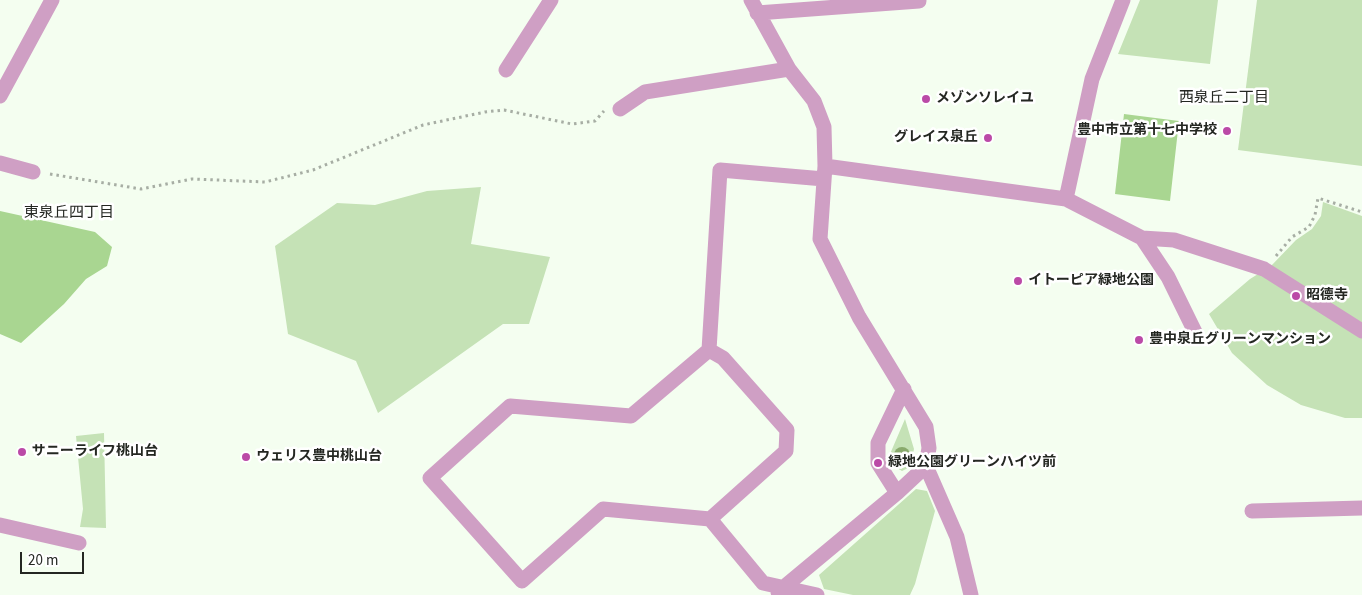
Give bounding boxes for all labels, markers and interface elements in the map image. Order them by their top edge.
district label: 西泉丘二丁目 [1179,90,1269,108]
place label: メゾンソレイユ [936,91,1034,107]
marker: メゾンソレイユ [920,93,932,105]
place label: 豊中市立第十七中学校 [1077,123,1217,139]
marker: 豊中市立第十七中学校 [1221,125,1233,137]
place label: グレイス泉丘 [894,130,978,146]
marker: グレイス泉丘 [982,132,994,144]
district label: 東泉丘四丁目 [24,205,114,223]
place label: イトーピア緑地公園 [1028,273,1154,289]
marker: イトーピア緑地公園 [1012,275,1024,287]
place label: 昭德寺 [1306,288,1348,304]
marker: 昭德寺 [1290,290,1302,302]
place label: 豊中泉丘グリーンマンション [1149,332,1331,348]
marker: 豊中泉丘グリーンマンション [1133,334,1145,346]
place label: サニーライフ桃山台 [32,444,158,460]
marker: サニーライフ桃山台 [16,446,28,458]
place label: ウェリス豊中桃山台 [256,449,382,465]
marker: ウェリス豊中桃山台 [240,451,252,463]
place label: 緑地公園グリーンハイツ前 [888,455,1056,471]
marker: 緑地公園グリーンハイツ前 [872,457,884,469]
scale bar [22,542,86,574]
text: 20 m [28,550,58,571]

